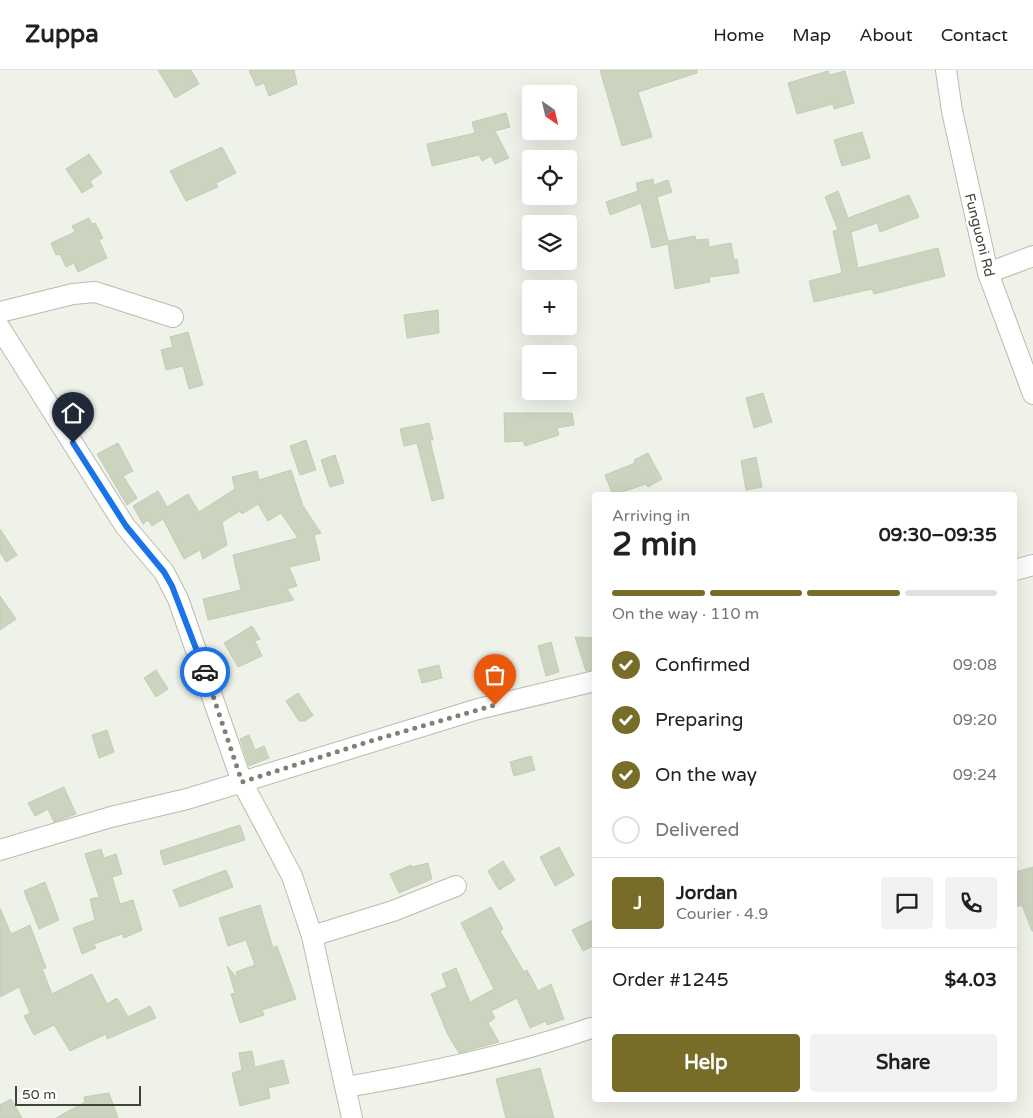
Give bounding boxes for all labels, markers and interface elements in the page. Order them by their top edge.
text: Zuppa [25,20,99,49]
text: Home [713,24,764,46]
text: Map [792,24,831,46]
text: About [859,24,913,46]
text: Contact [941,24,1008,46]
north arrow [522,85,578,140]
map controls [522,85,577,400]
button: locate [522,150,577,205]
street label: Funguoni Rd [961,192,998,279]
button: layers [522,215,577,270]
button: + [522,280,577,335]
button: − [522,345,577,400]
pin [52,392,94,443]
icon: home [59,399,87,427]
text: Arriving in [612,506,690,526]
text: 09:30–09:35 [879,524,997,546]
text: 2 min [612,526,697,564]
text: On the way · 110 m [612,604,759,624]
courier [180,647,230,697]
icon: check [612,651,640,679]
pin [474,654,516,705]
text: Confirmed [655,654,750,676]
text: 09:08 [953,655,997,675]
icon: car [191,658,219,686]
icon: bag [481,661,509,689]
icon: check [612,706,640,734]
text: Preparing [655,709,744,731]
text: 09:20 [953,710,997,730]
icon: check [612,761,640,789]
text: On the way [655,764,757,786]
text: 09:24 [953,765,997,785]
text: Delivered [655,819,740,841]
button: chat [881,877,933,929]
button: phone [945,877,997,929]
text: Jordan [676,882,738,904]
text: J [634,892,642,914]
text: Courier · 4.9 [676,904,768,924]
text: Order #1245 [612,969,729,991]
text: $4.03 [945,969,997,991]
button: Help [612,1034,800,1092]
button: Share [810,1034,997,1092]
scale bar [15,1083,141,1106]
text: 50 m [22,1086,56,1103]

